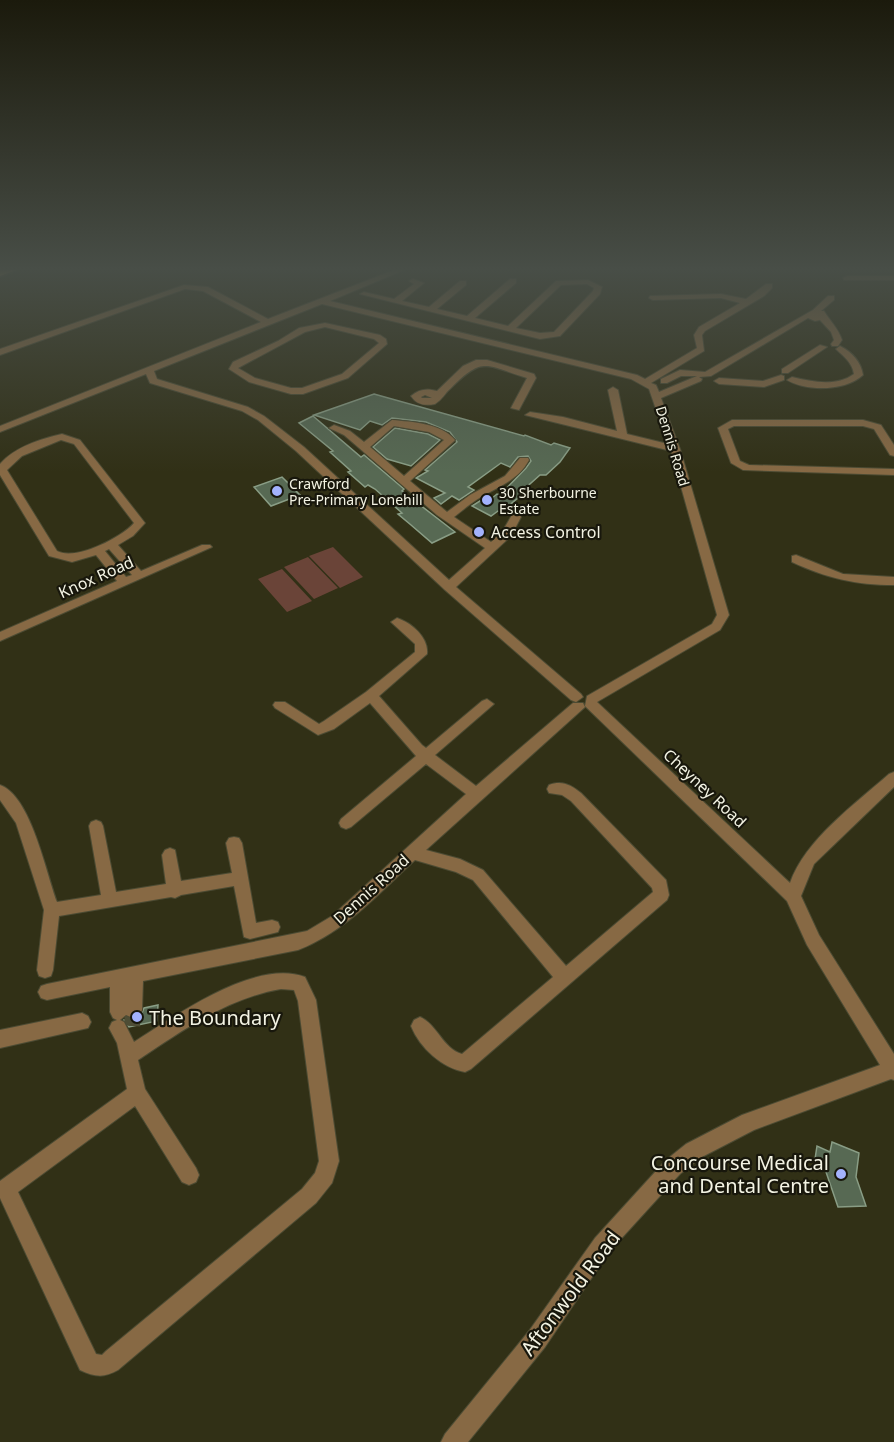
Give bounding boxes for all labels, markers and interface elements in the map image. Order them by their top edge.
street label: Dennis Road [652,404,694,488]
place label: Crawford Pre-Primary Lonehill [289,474,423,509]
place label: 30 Sherbourne Estate [499,483,597,518]
marker: Crawford Pre-Primary Lonehill [270,484,284,498]
marker: 30 Sherbourne Estate [480,493,494,507]
place label: Access Control [491,521,601,543]
marker: Access Control [472,525,486,539]
street label: Knox Road [55,551,137,603]
street label: Cheyney Road [659,744,751,832]
street label: Dennis Road [328,849,414,929]
place label: The Boundary [149,1004,282,1031]
marker: The Boundary [130,1010,144,1024]
place label: Concourse Medical and Dental Centre [651,1149,829,1199]
marker: Concourse Medical and Dental Centre [834,1167,848,1181]
street label: Aftonwold Road [514,1225,626,1361]

